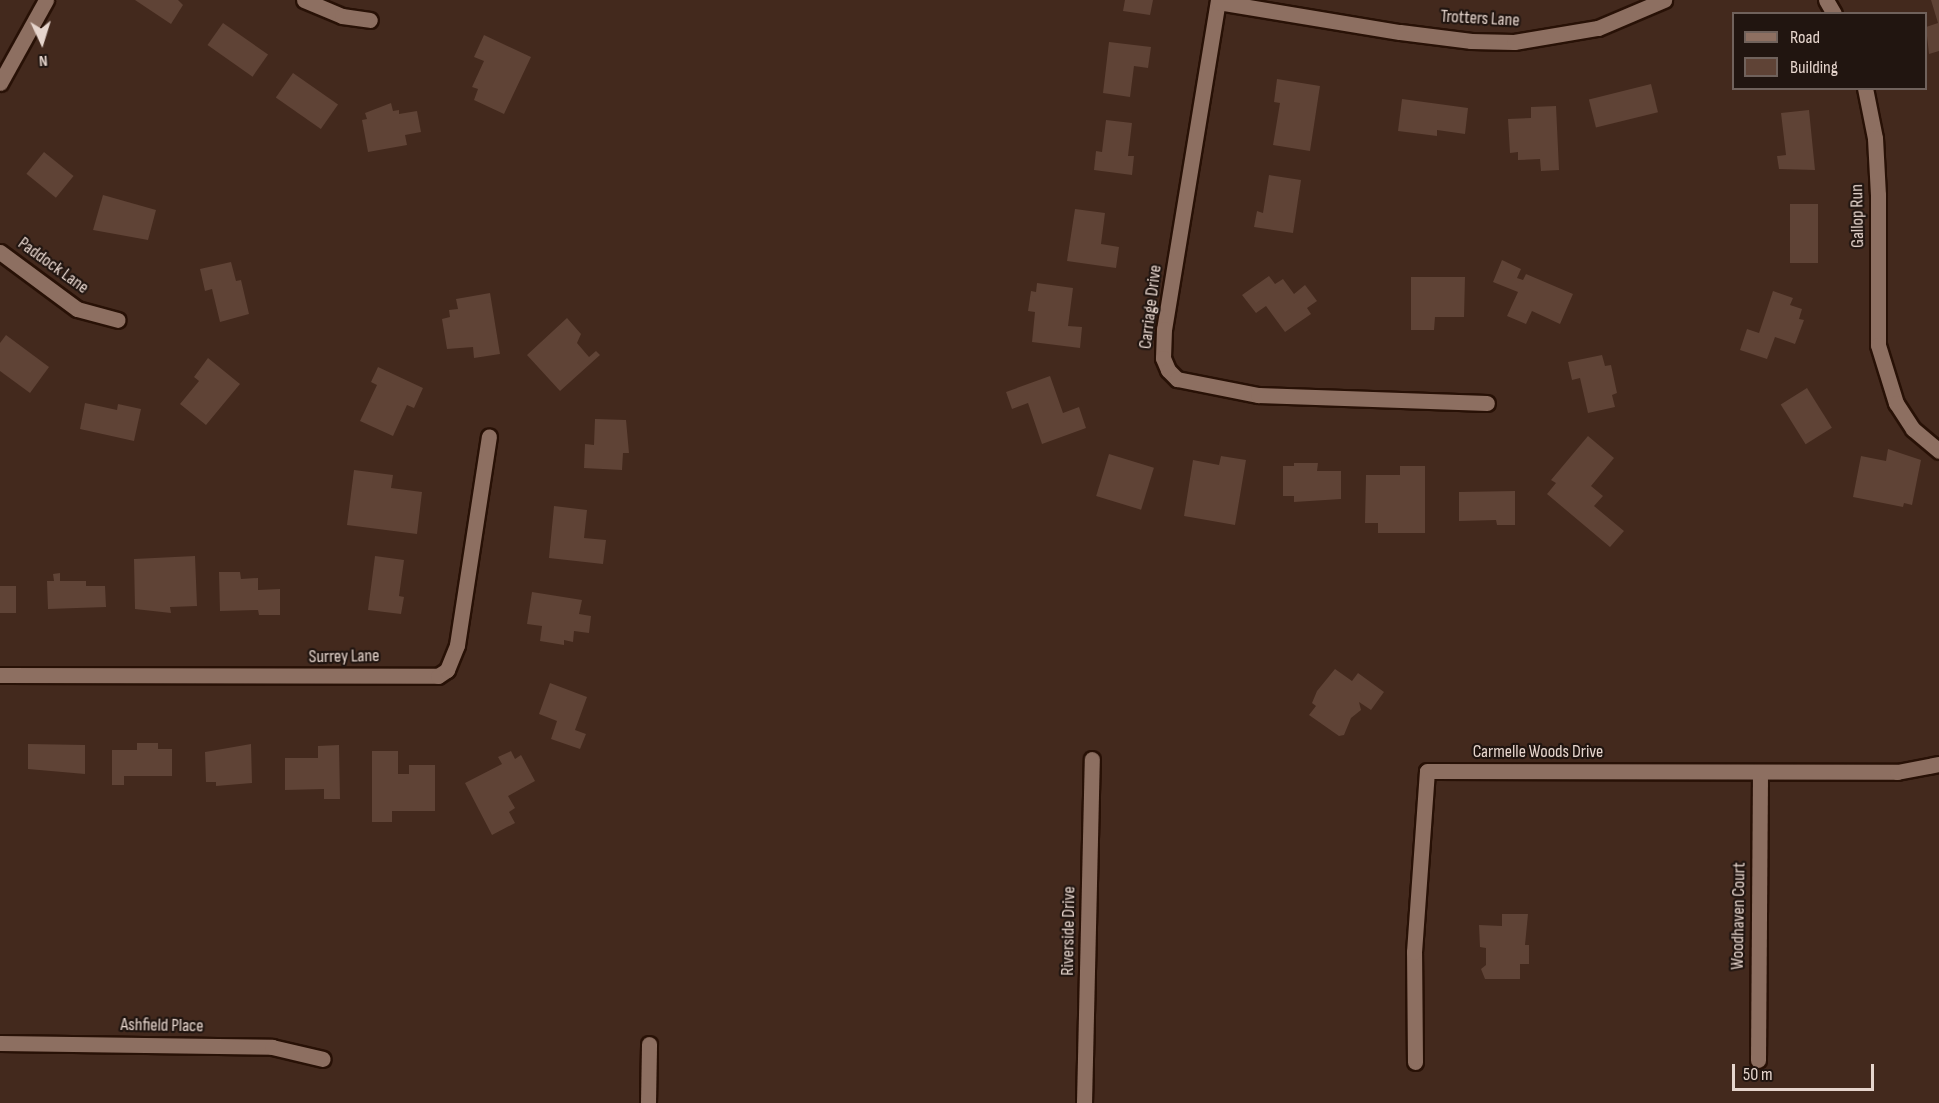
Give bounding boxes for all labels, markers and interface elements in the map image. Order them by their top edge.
street label: Trotters Lane [1440,6,1520,32]
north arrow [12,12,72,72]
legend [1732,12,1927,90]
text: Road [1790,27,1820,48]
text: N [38,51,48,70]
text: Building [1790,57,1838,78]
street label: Gallop Run [1847,184,1869,248]
street label: Paddock Lane [13,233,93,299]
street label: Carriage Drive [1135,264,1167,350]
street label: Surrey Lane [308,646,380,668]
street label: Carmelle Woods Drive [1473,741,1603,763]
street label: Woodhaven Court [1727,862,1751,970]
street label: Riverside Drive [1057,886,1081,976]
street label: Ashfield Place [120,1014,204,1038]
scale bar [1735,1052,1878,1090]
text: 50 m [1743,1064,1773,1085]

